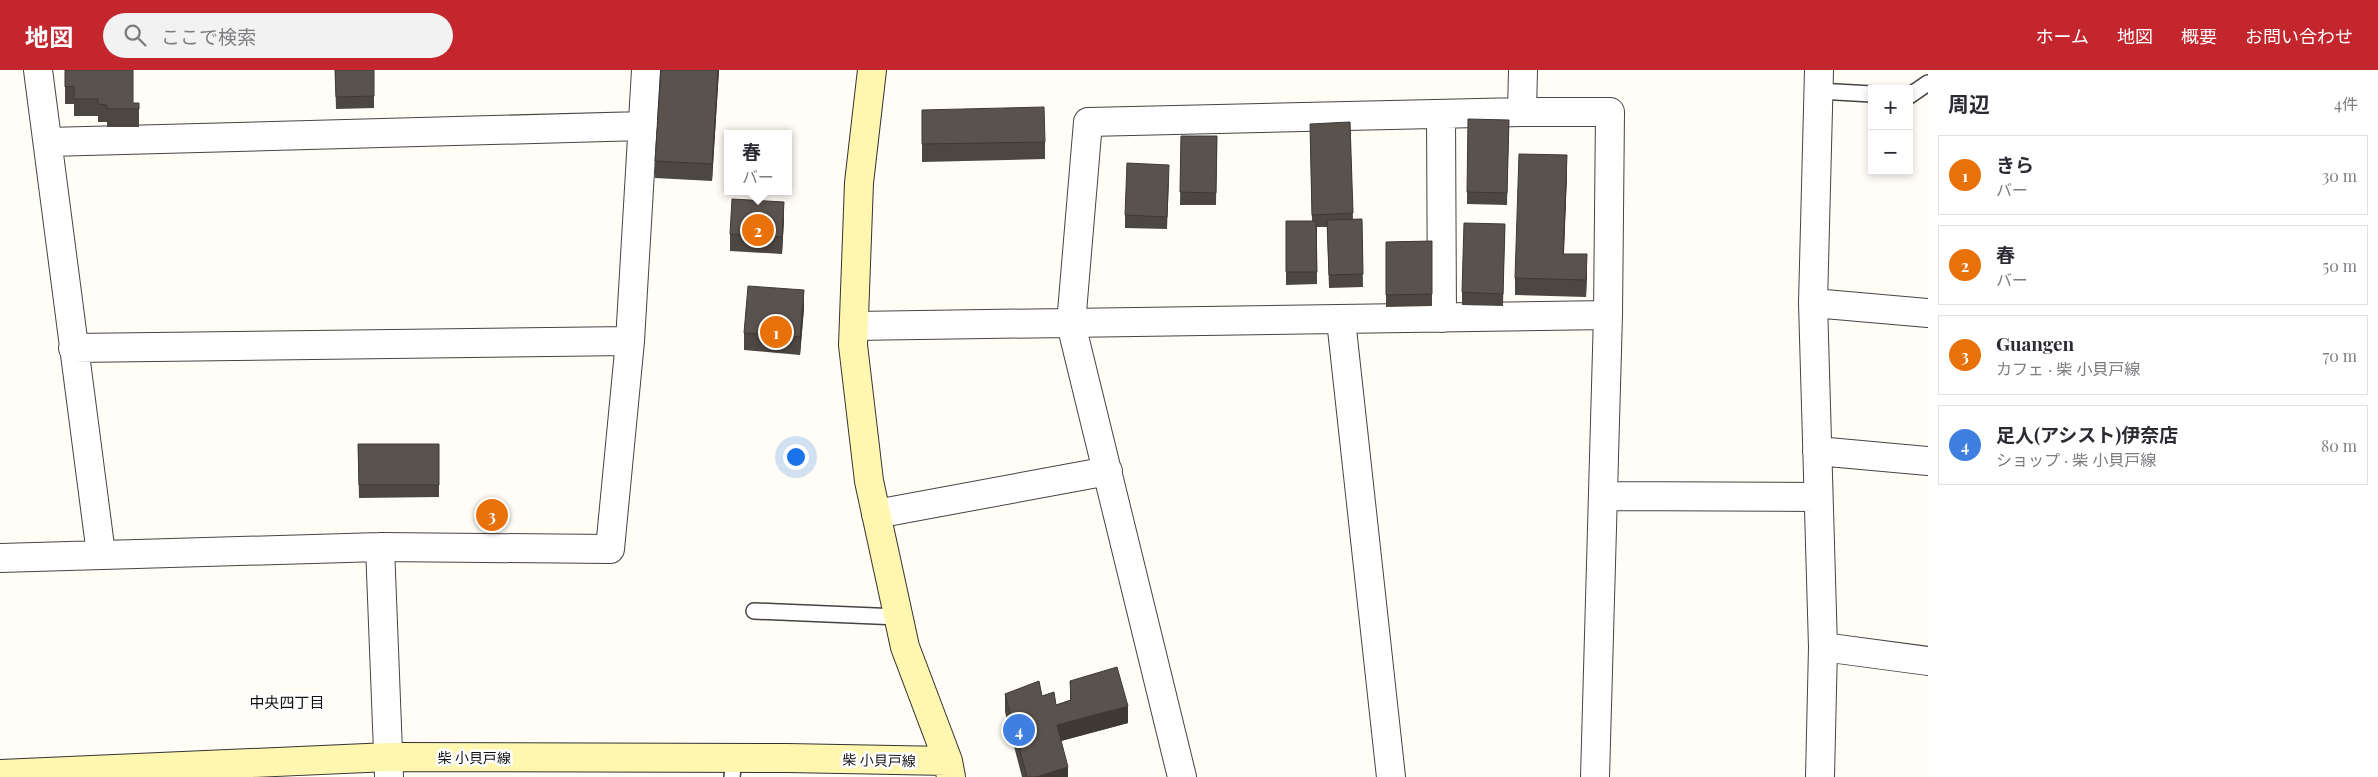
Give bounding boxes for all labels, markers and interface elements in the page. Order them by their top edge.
search box [103,13,453,58]
text: 地図 [25,20,73,52]
icon: search [121,21,149,49]
text: ここで検索 [161,23,256,49]
text: ホーム [2036,24,2089,48]
text: 地図 [2117,24,2153,48]
text: 概要 [2181,24,2217,48]
text: お問い合わせ [2245,24,2353,48]
map controls [1868,85,1913,175]
button: + [1868,85,1913,130]
text: 周辺 [1948,89,1990,117]
text: 4件 [2334,93,2358,114]
popup [724,130,792,195]
button: − [1868,130,1913,175]
text: 春 [742,138,761,164]
text: きら [1996,151,2034,177]
text: 1 [1962,165,1968,186]
text: 30 m [2322,165,2357,186]
text: バー [742,166,774,187]
text: バー [1996,179,2028,200]
pin: 2 [742,211,774,249]
text: 春 [1996,241,2015,267]
text: 2 [1961,255,1969,276]
text: 50 m [2323,255,2357,276]
text: バー [1996,269,2028,290]
pin: 1 [760,313,792,351]
text: Guangen [1996,330,2074,356]
text: 3 [1961,345,1969,366]
text: 70 m [2323,345,2357,366]
text: カフェ · 柴 小貝戸線 [1996,358,2140,379]
text: 足人(アシスト)伊奈店 [1996,421,2178,447]
text: 4 [1961,435,1969,456]
text: 80 m [2321,435,2357,456]
your location [783,444,809,470]
text: ショップ · 柴 小貝戸線 [1996,449,2156,470]
pin: 3 [476,496,508,534]
district label: 中央四丁目 [249,692,325,712]
pin: 4 [1003,711,1035,749]
street label: 柴 小貝戸線 [437,748,511,767]
street label: 柴 小貝戸線 [842,750,916,770]

